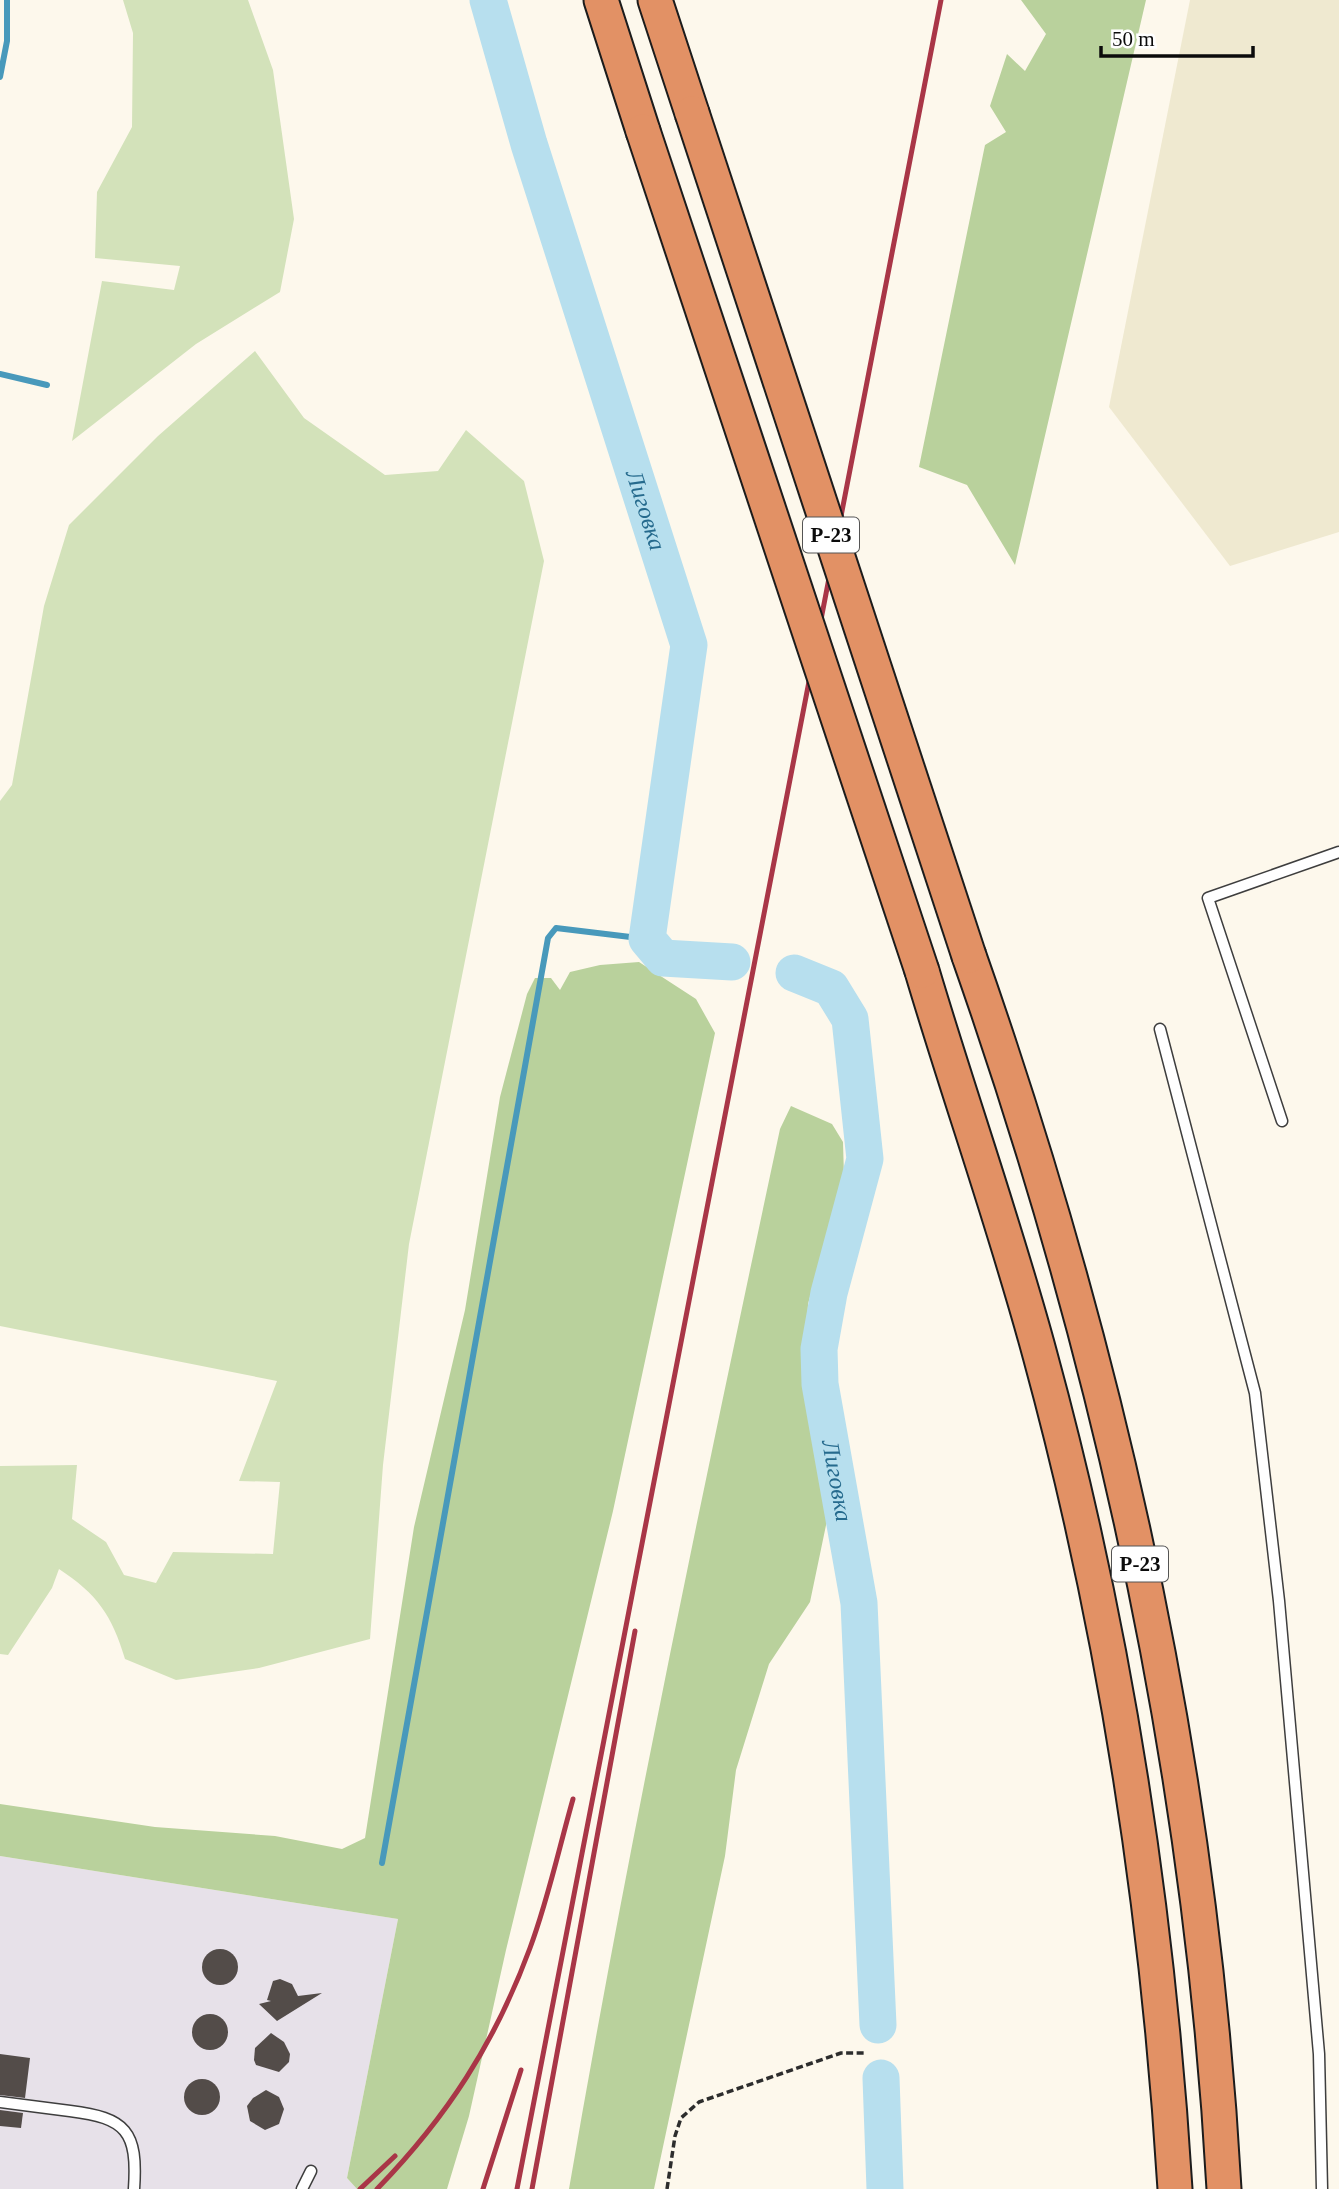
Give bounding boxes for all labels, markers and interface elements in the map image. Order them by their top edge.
scale bar [1101,14,1253,58]
text: 50 m [1112,27,1155,51]
water label: Лиговка [621,466,671,553]
road number: Р-23 [803,518,859,552]
water label: Лиговка [817,1437,857,1524]
road number: Р-23 [1112,1546,1168,1582]

